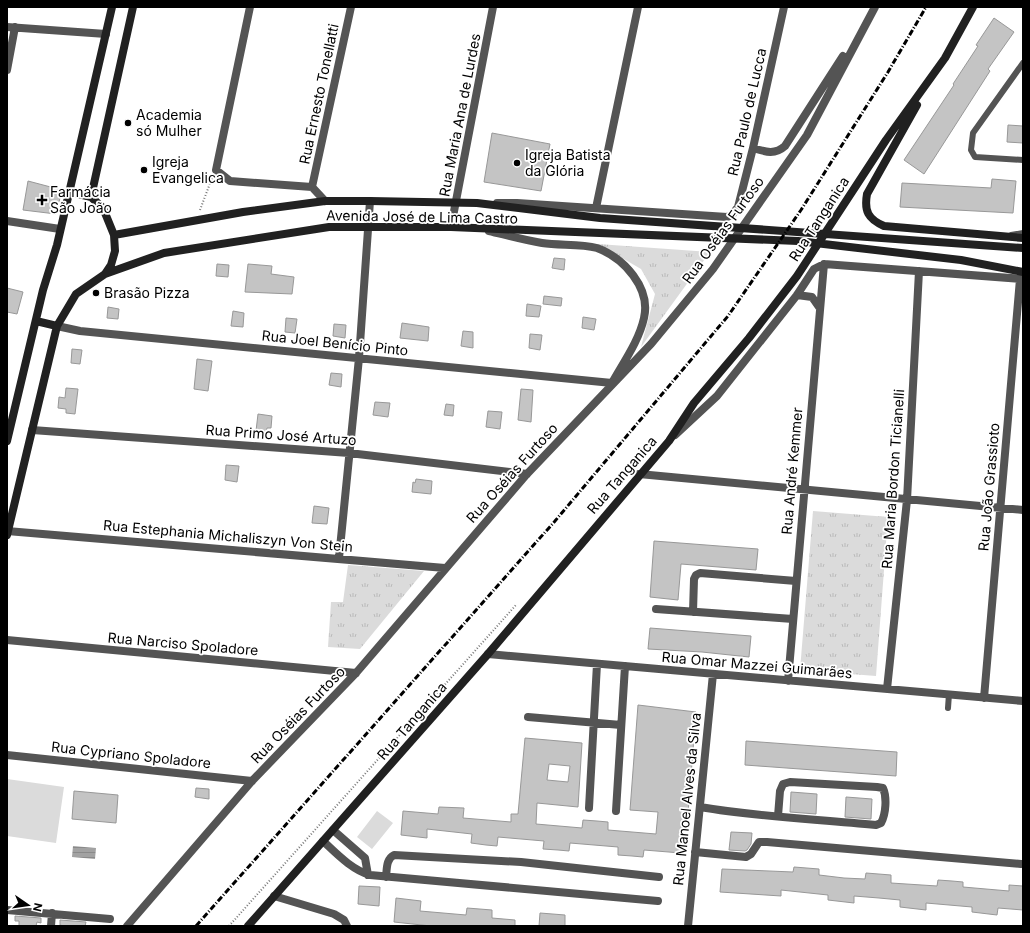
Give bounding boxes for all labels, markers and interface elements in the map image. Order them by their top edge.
street label: Rua Ernesto Tonellatti [295,22,342,166]
street label: Rua Maria Ana de Lurdes [435,32,484,198]
street label: Rua Paulo de Lucca [724,46,770,178]
place label: Academia só Mulher [136,106,202,139]
marker: Academia só Mulher [123,118,133,128]
place label: Igreja Batista da Glória [525,146,611,179]
place label: Igreja Evangelica [152,153,224,186]
marker: Igreja Batista da Glória [512,158,522,168]
marker: Igreja Evangelica [139,165,149,175]
street label: Rua Oséias Furtoso [678,173,767,287]
street label: Rua Tanganica [785,173,852,264]
place label: Farmácia São João [50,183,112,216]
marker: Farmácia São João [37,195,47,205]
street label: Avenida José de Lima Castro [326,206,518,227]
place label: Brasão Pizza [104,284,190,301]
marker: Brasão Pizza [91,288,101,298]
street label: Rua Joel Benício Pinto [261,326,409,359]
street label: Rua Maria Bordon Ticianelli [878,388,907,570]
street label: Rua André Kemmer [777,407,806,535]
street label: Rua Oséias Furtoso [462,419,561,526]
street label: Rua Primo José Artuzo [205,421,357,448]
street label: Rua João Grassioto [974,422,1003,552]
street label: Rua Tanganica [583,432,660,517]
street label: Rua Estephania Michaliszyn Von Stein [102,516,354,555]
street label: Rua Narciso Spoladore [107,628,259,659]
street label: Rua Omar Mazzei Guimarães [661,648,853,681]
street label: Rua Oséias Furtoso [247,663,348,767]
street label: Rua Tanganica [373,678,450,763]
street label: Rua Manoel Alves da Silva [669,712,704,886]
street label: Rua Cypriano Spoladore [50,738,212,771]
north arrow [8,885,48,925]
text: N [30,902,46,913]

